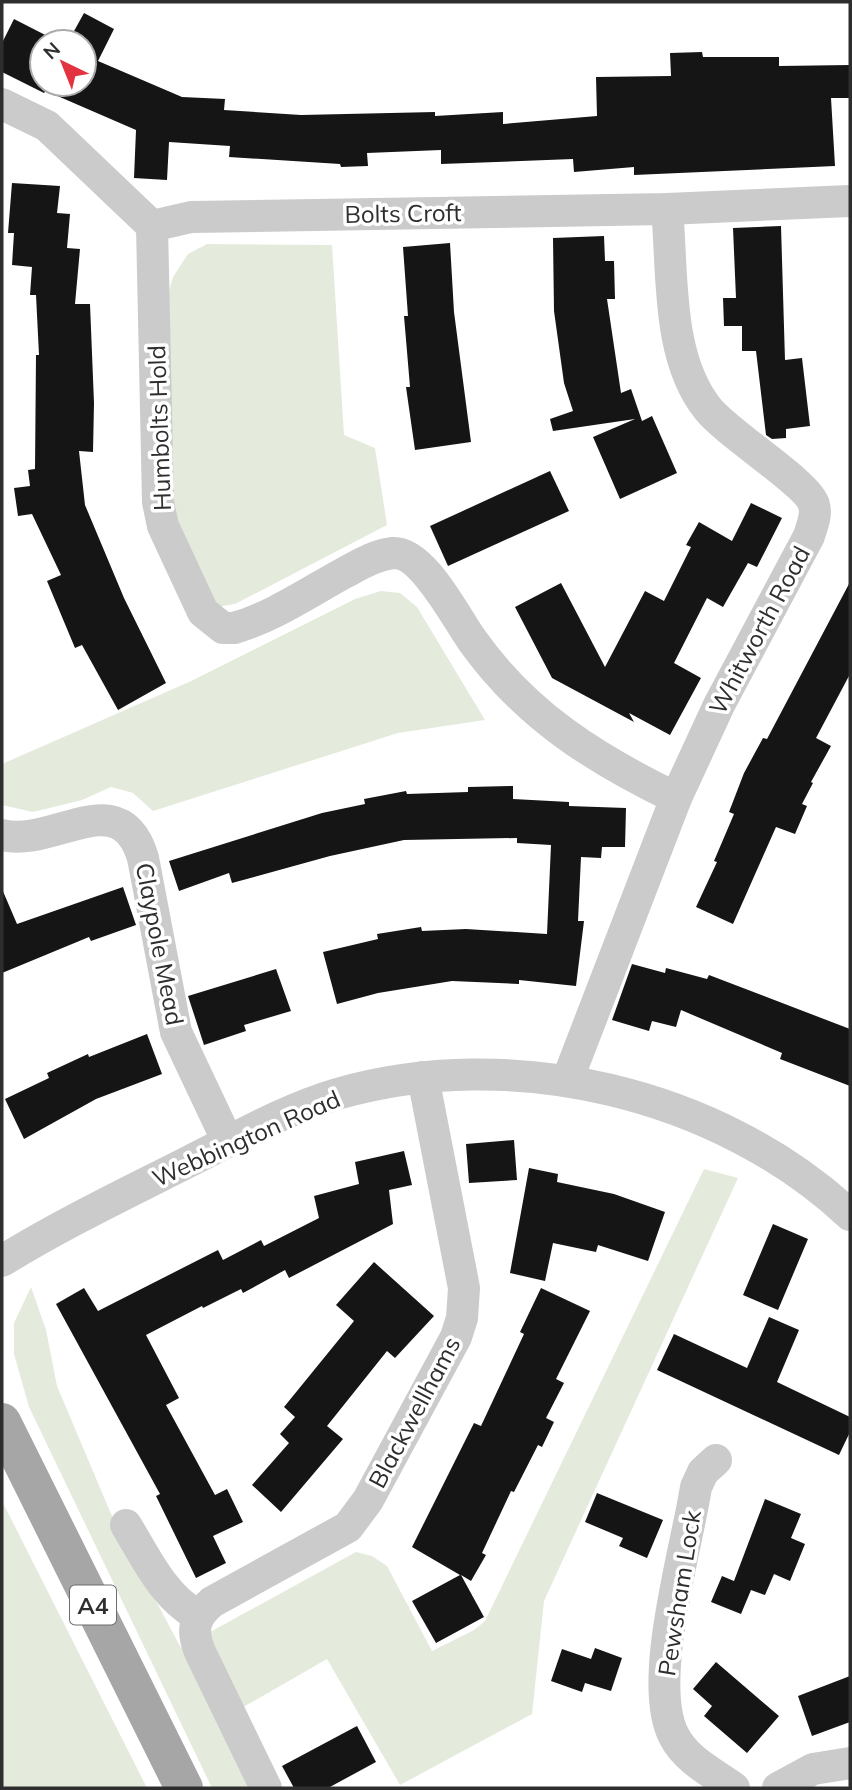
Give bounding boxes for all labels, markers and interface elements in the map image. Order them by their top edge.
north arrow [28,28,98,98]
text: N [38,37,65,64]
street label: Bolts Croft [344,197,462,229]
street label: Humbolts Hold [141,345,177,511]
street label: Whitworth Road [702,541,816,719]
street label: Claypole Mead [130,860,190,1028]
street label: Webbington Road [147,1083,345,1193]
street label: Blackwellhams [362,1331,466,1493]
street label: Pewsham Lock [651,1507,707,1678]
road number: A4 [70,1586,116,1624]

